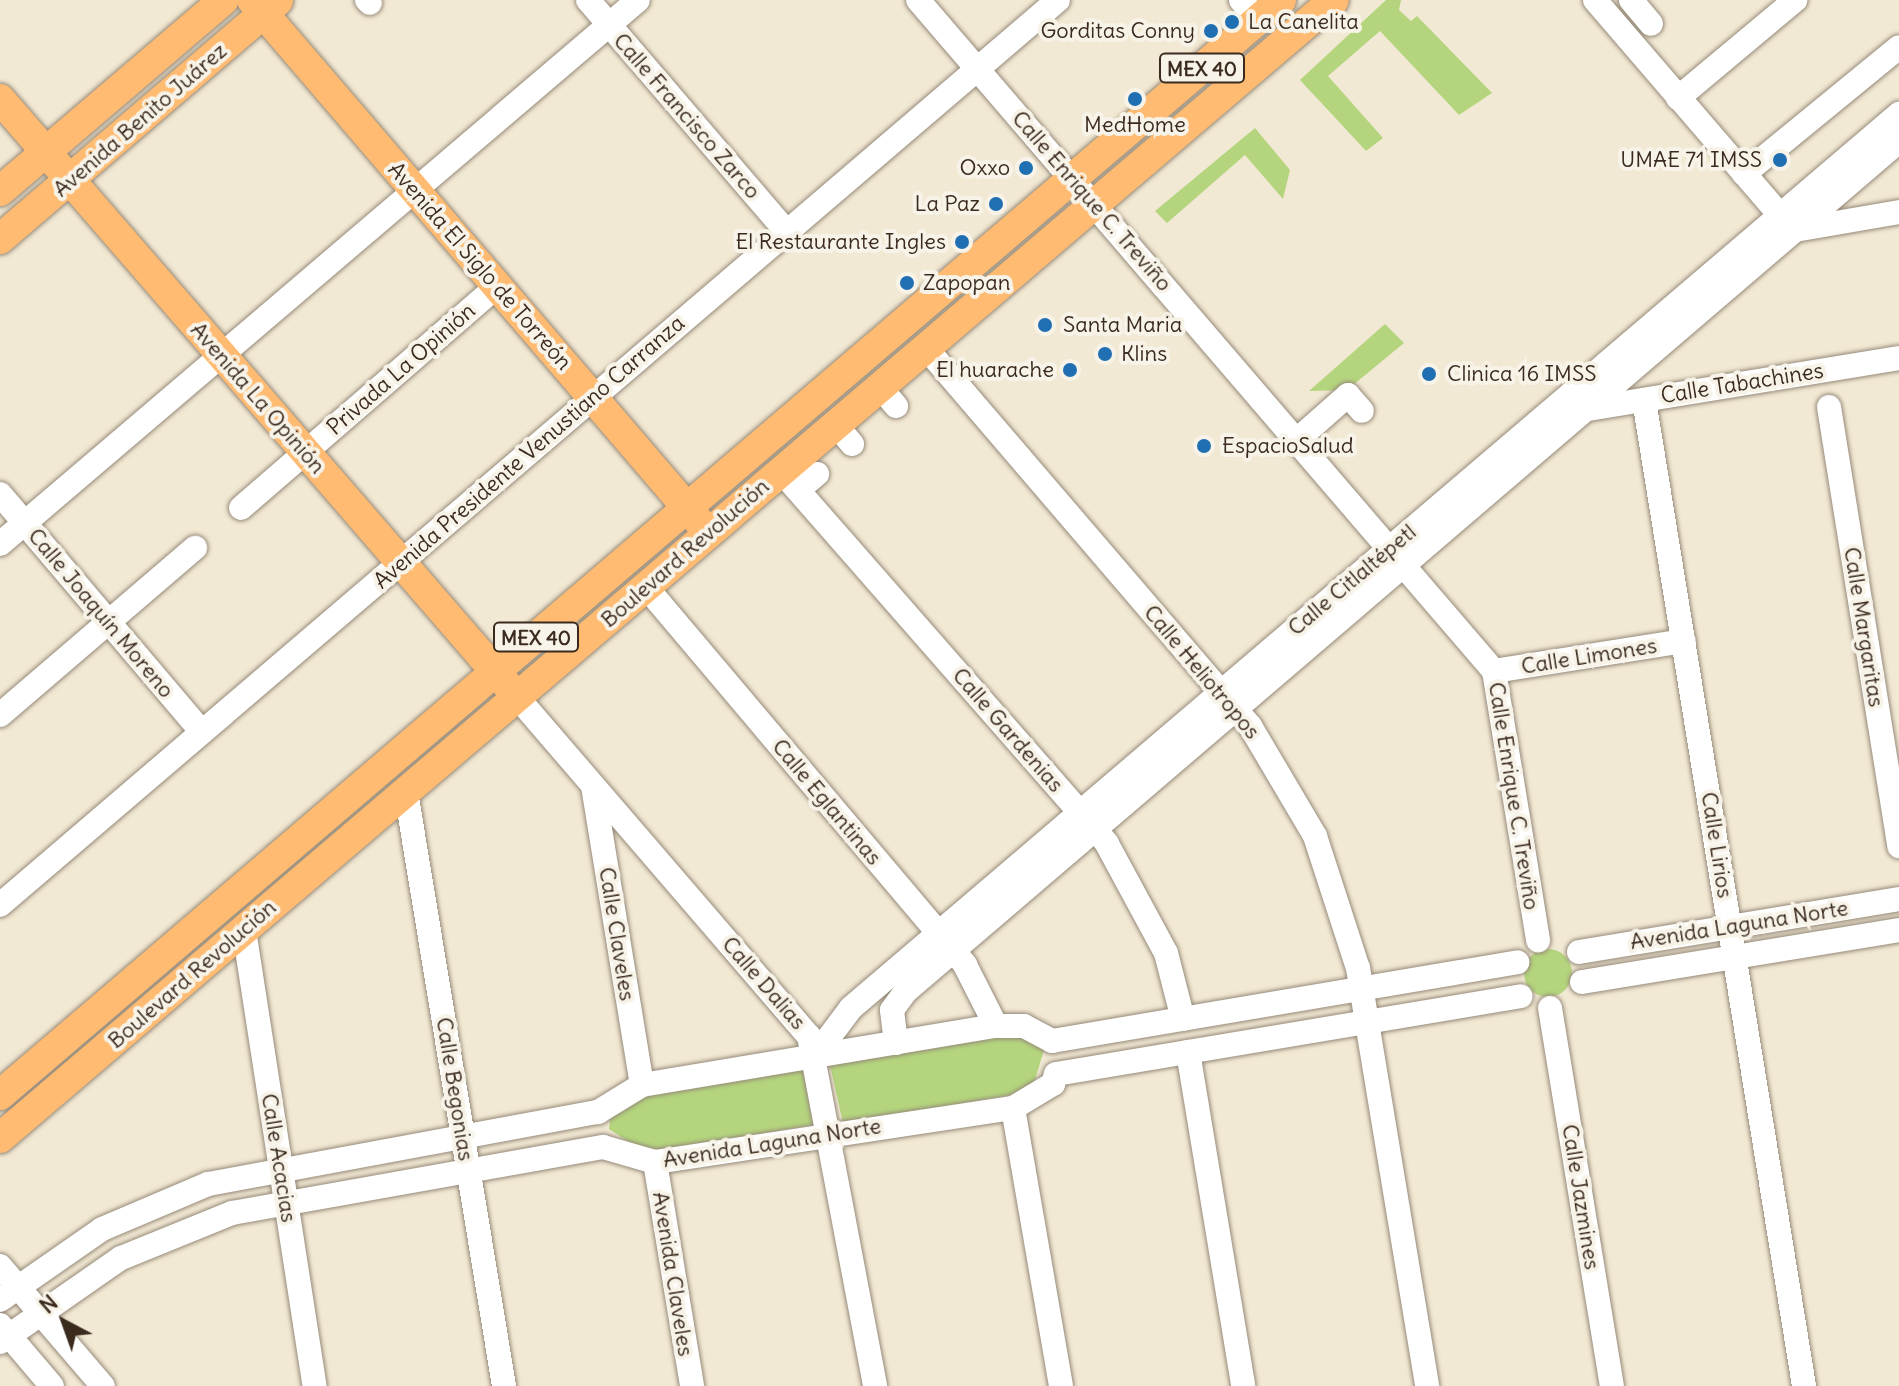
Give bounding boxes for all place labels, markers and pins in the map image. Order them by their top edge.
place label: La Canelita [1248,9,1359,35]
marker: La Canelita [1223,13,1241,31]
place label: Gorditas Conny [1040,18,1195,44]
marker: Gorditas Conny [1202,22,1220,40]
marker: MedHome [1126,90,1144,108]
place label: MedHome [1084,112,1186,138]
place label: UMAE 71 IMSS [1620,147,1762,173]
marker: UMAE 71 IMSS [1769,149,1791,171]
place label: Oxxo [959,155,1010,181]
marker: Oxxo [1017,159,1035,177]
place label: La Paz [915,191,980,217]
marker: La Paz [987,195,1005,213]
place label: El Restaurante Ingles [735,229,946,255]
marker: El Restaurante Ingles [953,233,971,251]
place label: Zapopan [923,270,1010,296]
marker: Zapopan [898,274,916,292]
place label: Santa Maria [1063,312,1182,338]
marker: Santa Maria [1034,314,1056,336]
place label: Klins [1121,341,1167,367]
marker: Klins [1096,345,1114,363]
place label: El huarache [936,357,1054,383]
marker: El huarache [1061,361,1079,379]
place label: Clinica 16 IMSS [1447,361,1596,387]
marker: Clinica 16 IMSS [1418,363,1440,385]
place label: EspacioSalud [1222,433,1354,459]
marker: EspacioSalud [1193,435,1215,457]

